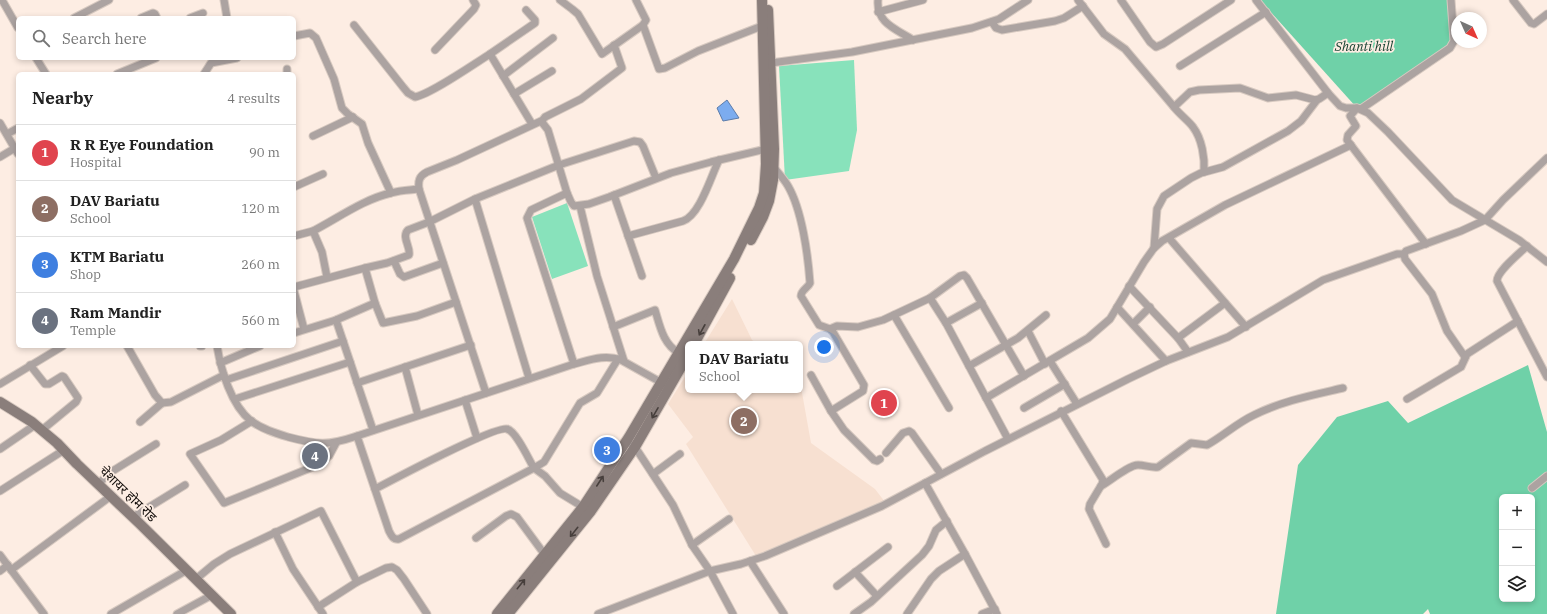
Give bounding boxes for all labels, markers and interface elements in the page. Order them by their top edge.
north arrow [1451,12,1487,48]
search box [16,16,296,60]
icon: search [30,27,52,49]
text: Search here [62,29,147,48]
park label: Shanti hill [1334,38,1394,55]
text: Nearby [32,87,93,109]
text: 4 results [227,90,280,107]
text: R R Eye Foundation [70,135,214,154]
text: 1 [41,144,49,161]
text: 90 m [249,144,280,161]
text: Hospital [70,154,122,171]
text: DAV Bariatu [70,191,160,210]
text: 2 [41,200,49,217]
text: 120 m [241,200,280,217]
text: School [70,210,111,227]
text: KTM Bariatu [70,247,164,266]
text: 3 [41,256,49,273]
text: 260 m [241,256,280,273]
text: Shop [70,266,101,283]
text: Ram Mandir [70,303,161,322]
text: 4 [41,312,49,329]
text: 560 m [241,312,280,329]
text: Temple [70,322,116,339]
one-way arrow [697,324,705,336]
your location [814,337,834,357]
popup [685,341,803,393]
text: DAV Bariatu [699,349,789,368]
text: School [699,368,740,385]
pin: 1 [871,388,897,418]
pin: 2 [731,406,757,436]
one-way arrow [650,407,658,419]
pin: 3 [594,435,620,465]
pin: 4 [302,441,328,471]
street label: चेशायर होम रोड [96,463,161,526]
one-way arrow [596,475,605,486]
map controls [1499,494,1535,602]
button: + [1499,494,1535,530]
one-way arrow [570,527,579,538]
button: − [1499,530,1535,566]
button: layers [1499,566,1535,602]
one-way arrow [517,578,526,589]

